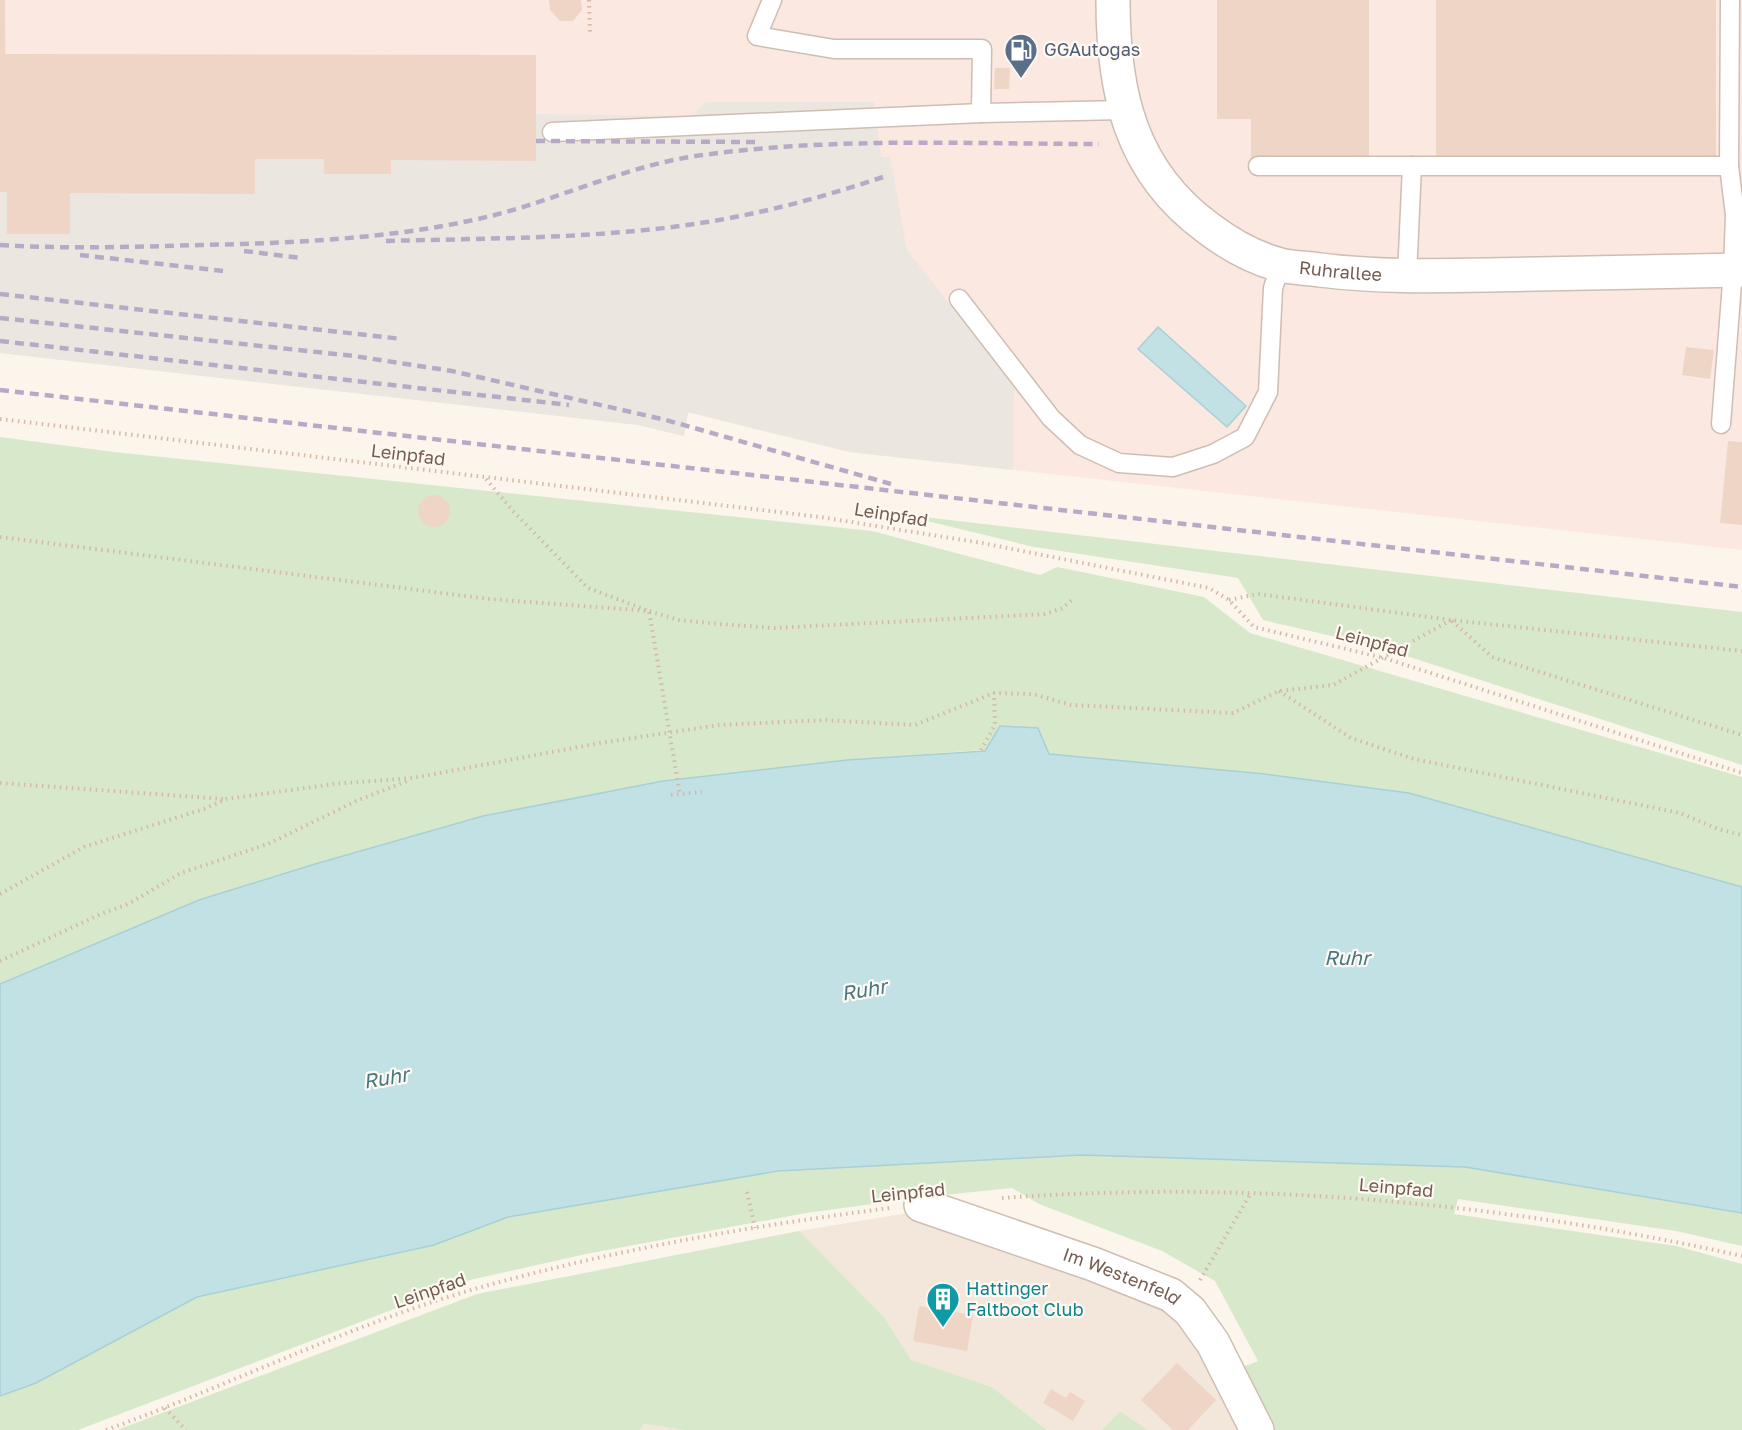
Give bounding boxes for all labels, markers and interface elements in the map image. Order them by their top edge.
fuel station icon: GGAutogas [1003,32,1039,79]
place label: GGAutogas [1044,38,1140,60]
street label: Ruhrallee [1298,256,1382,285]
street label: Leinpfad [370,439,447,469]
street label: Leinpfad [853,497,930,531]
street label: Leinpfad [1333,621,1411,661]
water label: Ruhr [1324,945,1373,969]
water label: Ruhr [839,973,891,1005]
water label: Ruhr [361,1061,413,1093]
street label: Leinpfad [1358,1173,1434,1201]
street label: Leinpfad [870,1177,946,1207]
street label: Im Westenfeld [1060,1242,1186,1309]
street label: Leinpfad [391,1267,469,1313]
place label: Hattinger Faltboot Club [966,1277,1083,1320]
building icon: Hattinger Faltboot Club [925,1281,961,1328]

